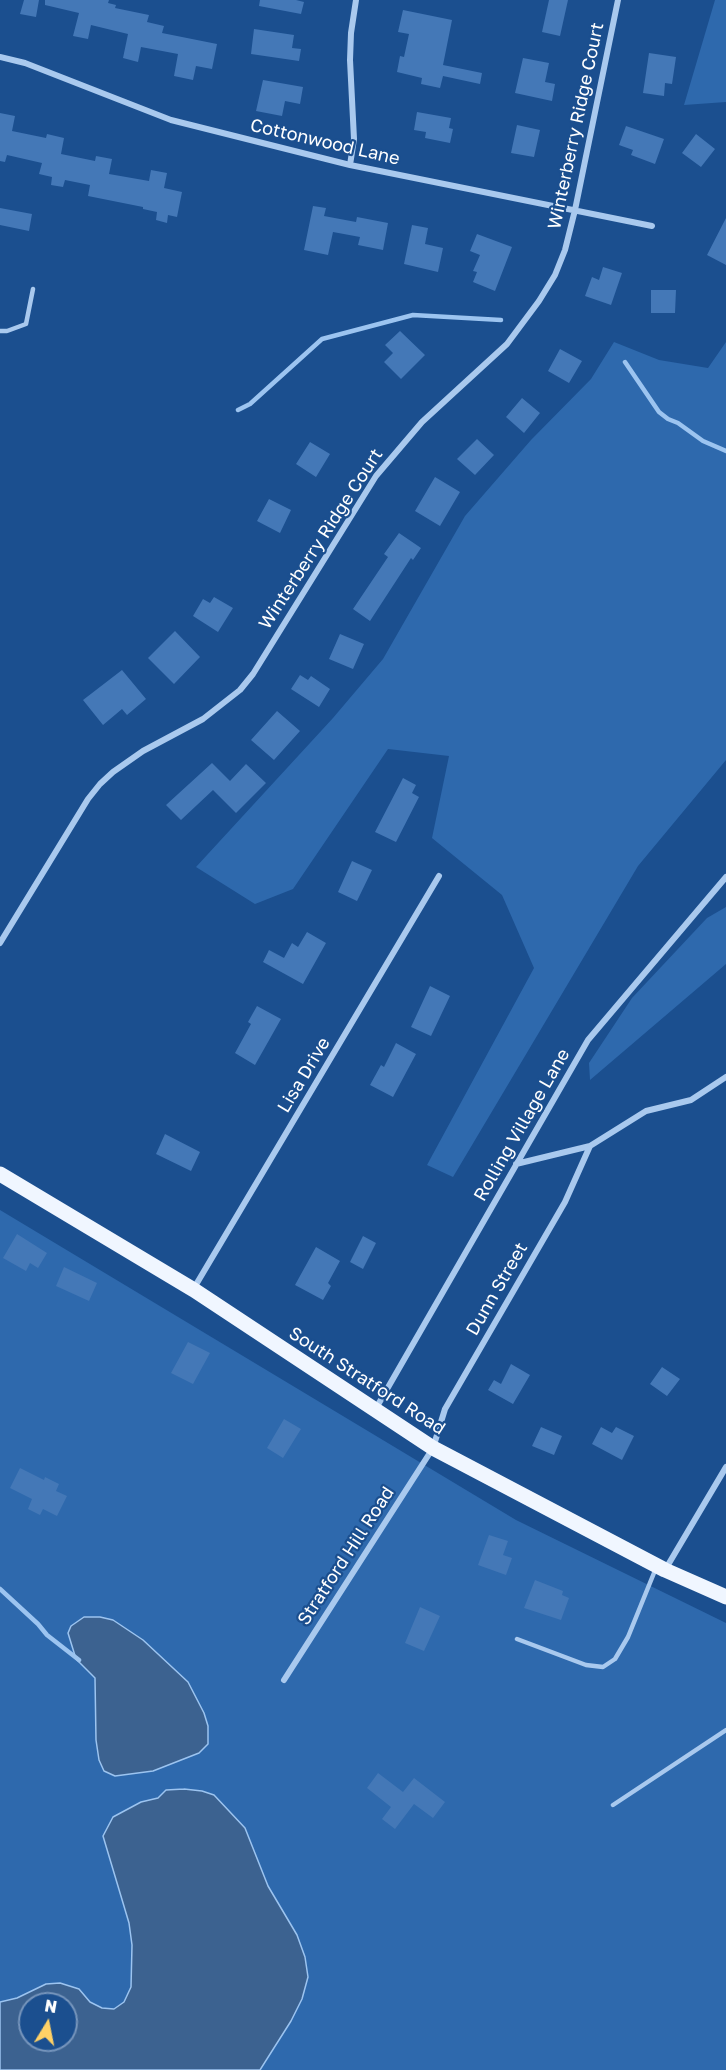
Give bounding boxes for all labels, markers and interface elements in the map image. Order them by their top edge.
street label: Winterberry Ridge Court [544,21,608,231]
street label: Cottonwood Lane [248,114,402,170]
street label: Winterberry Ridge Court [254,445,388,633]
street label: Lisa Drive [273,1033,335,1117]
street label: Rolling Village Lane [470,1045,574,1205]
street label: Dunn Street [462,1239,532,1339]
street label: South Stratford Road [285,1322,449,1440]
street label: Stratford Hill Road [293,1483,399,1629]
north arrow [18,1992,78,2052]
text: N [43,1995,59,2017]

